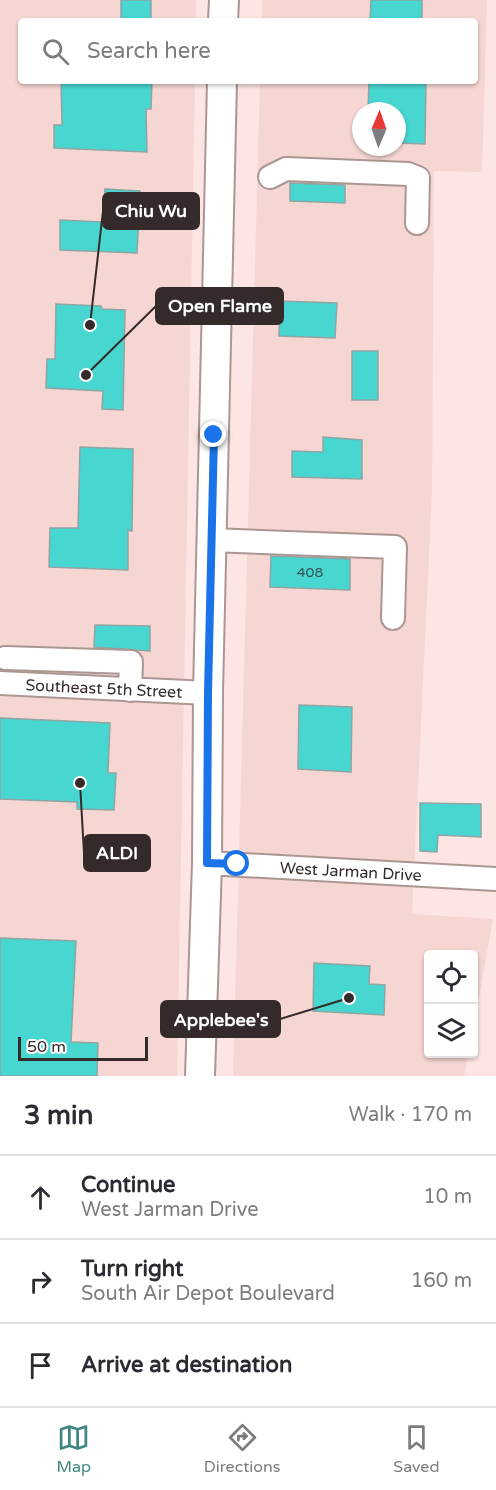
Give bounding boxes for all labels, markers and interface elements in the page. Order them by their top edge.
search box [18,18,478,84]
icon: search [39,35,72,68]
text: Search here [87,38,211,64]
north arrow [352,102,406,156]
callout: Chiu Wu [103,193,199,229]
text: Chiu Wu [115,200,187,222]
callout: Open Flame [156,288,283,324]
text: Open Flame [168,295,272,317]
route end [200,421,226,447]
house number: 408 [297,564,323,581]
street label: Southeast 5th Street [25,675,183,703]
callout: ALDI [84,835,150,871]
text: ALDI [96,842,138,864]
route start [223,850,249,876]
street label: West Jarman Drive [279,858,422,886]
map controls [424,950,478,1058]
button: locate [424,950,478,1004]
callout: Applebee's [161,1001,280,1037]
button: layers [424,1004,478,1058]
text: Applebee's [173,1009,269,1031]
scale bar [18,1034,148,1062]
text: 50 m [27,1037,66,1057]
text: 3 min [24,1100,93,1131]
text: Walk · 170 m [349,1103,472,1127]
text: Continue [81,1172,176,1198]
icon: ahead [24,1181,57,1214]
text: 10 m [423,1185,472,1209]
text: West Jarman Drive [81,1198,258,1222]
text: Turn right [81,1256,183,1282]
icon: right [24,1265,57,1298]
text: 160 m [411,1269,472,1293]
text: South Air Depot Boulevard [81,1282,335,1306]
icon: arrive [24,1349,57,1382]
text: Arrive at destination [81,1352,292,1378]
tab: Map [56,1421,91,1477]
tab: Directions [204,1421,280,1477]
tab: Saved [393,1421,440,1477]

